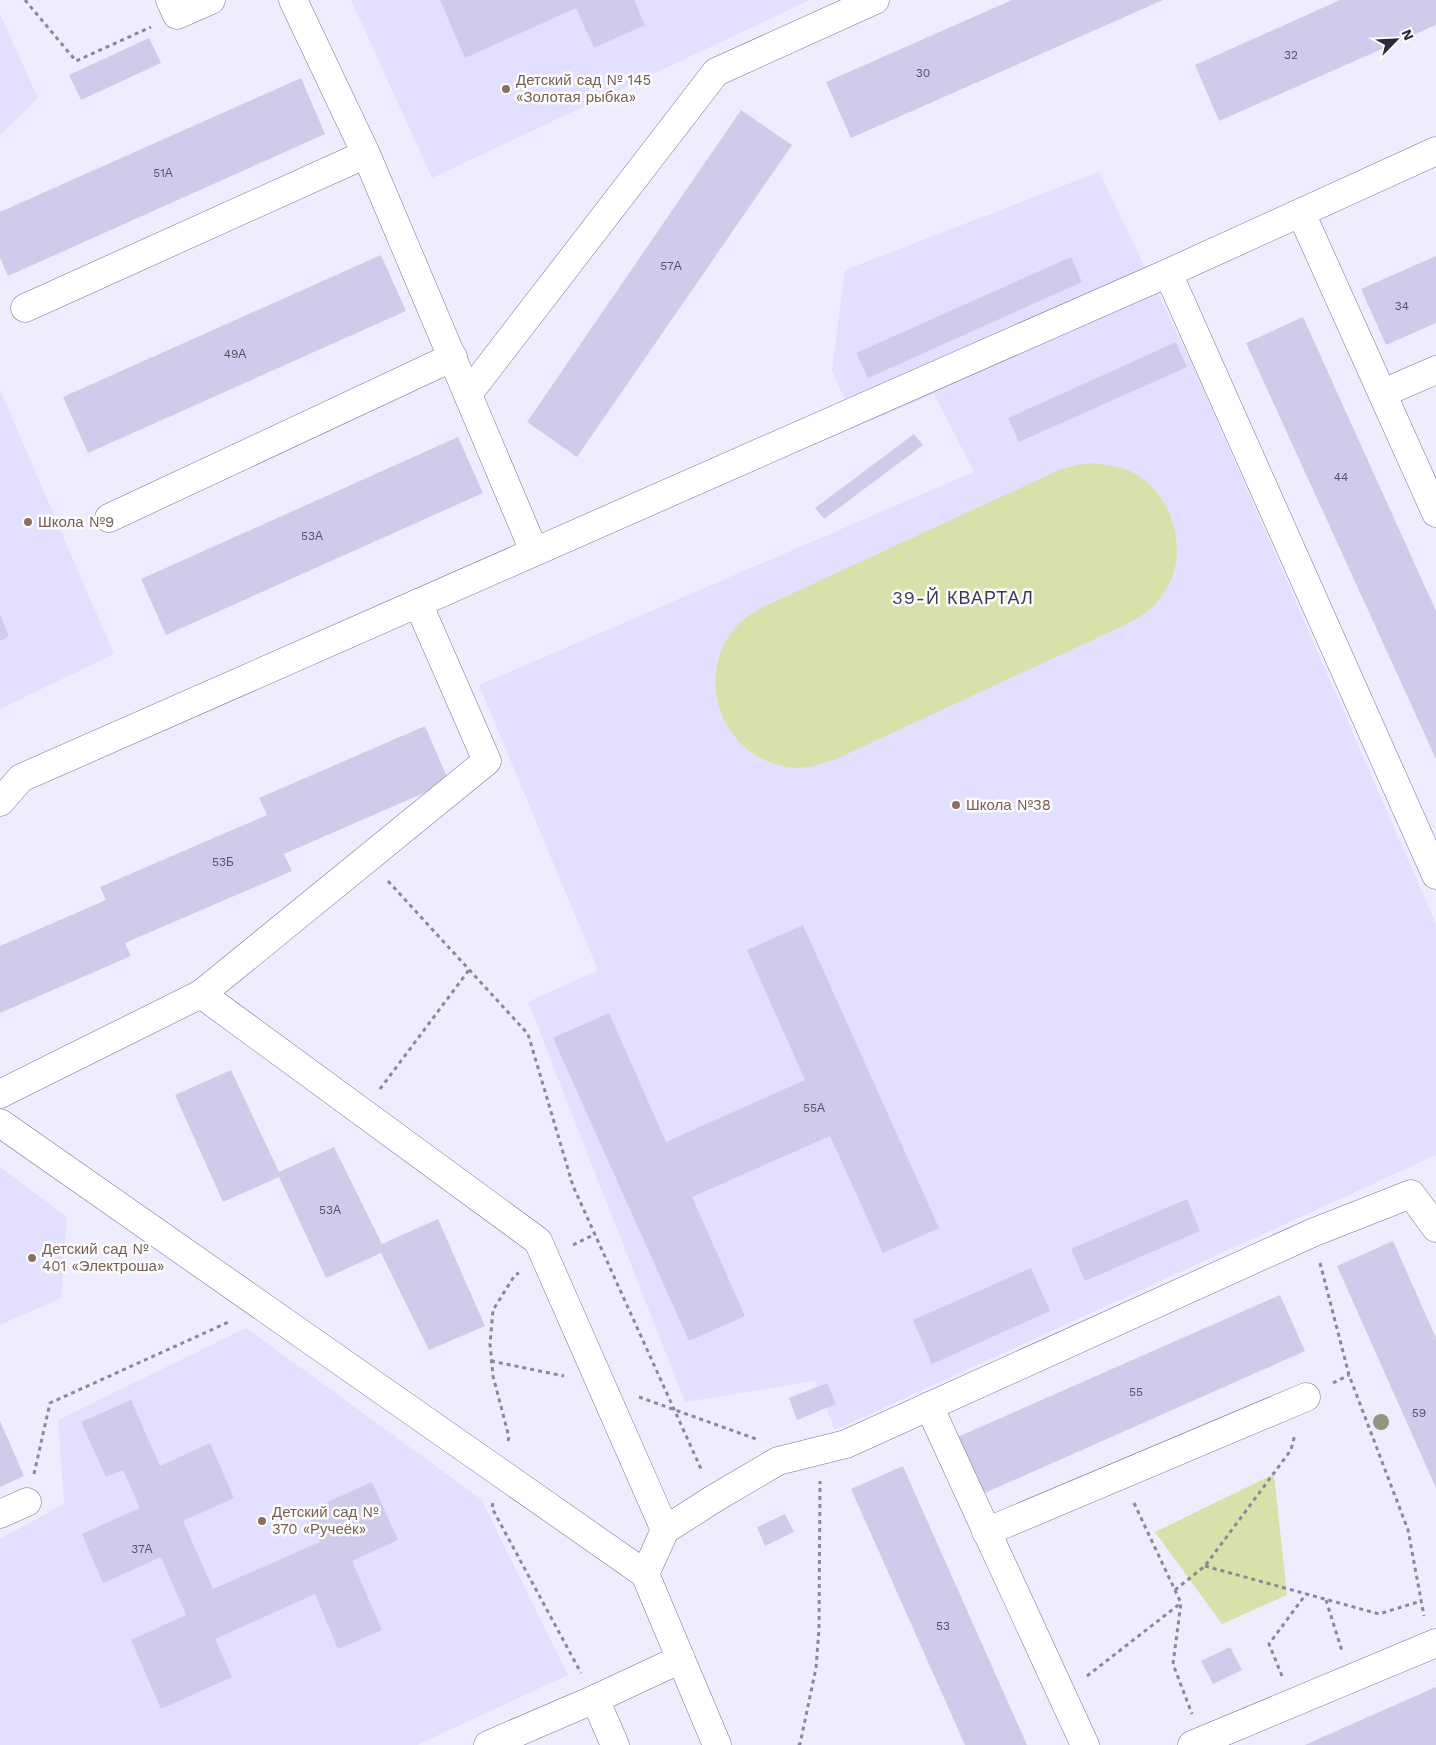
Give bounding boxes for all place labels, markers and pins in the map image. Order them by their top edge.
place label: Детский сад № 145 «Золотая рыбка» [516,71,651,106]
marker: Детский сад № 145 «Золотая рыбка» [500,83,512,95]
place label: Школа №9 [38,513,114,531]
marker: Школа №9 [22,516,34,528]
place label: Школа №38 [966,796,1051,814]
marker: Школа №38 [950,799,962,811]
place label: Детский сад № 401 «Электроша» [42,1240,164,1275]
marker: Детский сад № 401 «Электроша» [26,1252,38,1264]
place label: Детский сад № 370 «Ручеёк» [272,1503,379,1538]
marker: Детский сад № 370 «Ручеёк» [256,1515,268,1527]

